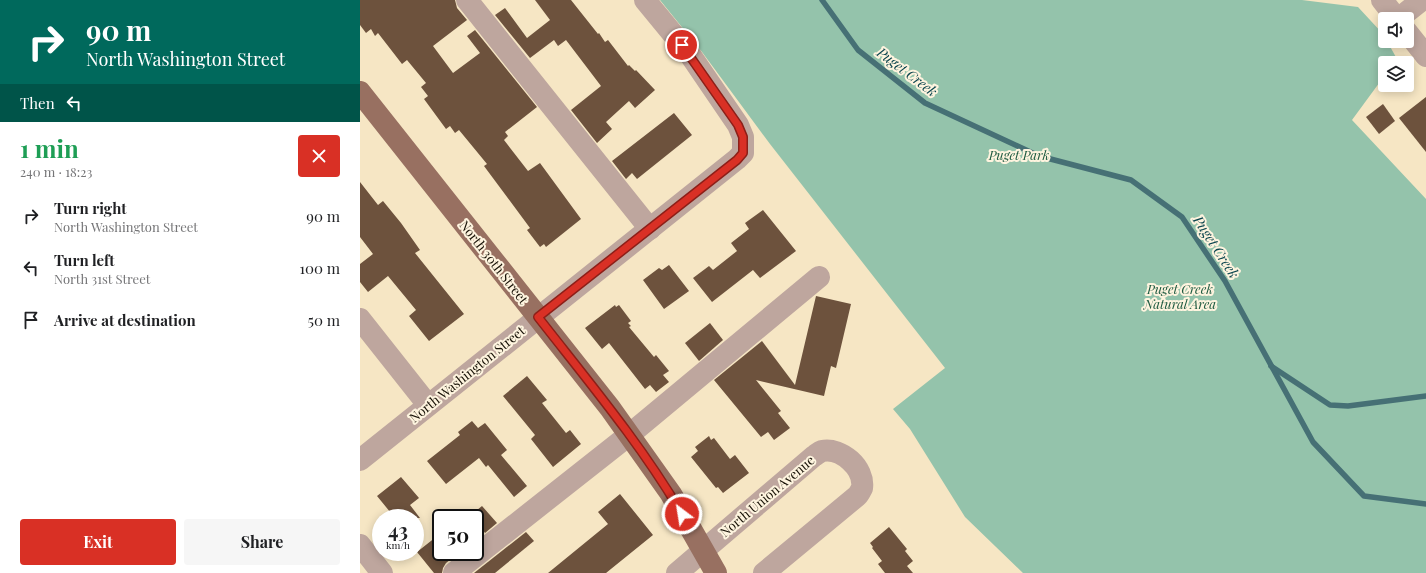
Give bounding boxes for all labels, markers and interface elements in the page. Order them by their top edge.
text: 90 m [86,11,151,48]
map controls [1378,12,1414,92]
button: sound [1378,12,1414,48]
icon: right [20,16,72,68]
pin [665,28,699,62]
icon: arrive [671,34,693,56]
water label: Puget Creek [872,42,941,101]
text: North Washington Street [86,47,285,71]
button: layers [1378,56,1414,92]
icon: left [63,92,85,114]
text: Then [20,93,55,113]
text: 1 min [20,132,79,164]
button: close [298,135,340,177]
park label: Puget Park [988,146,1050,163]
text: 240 m · 18:23 [20,163,92,180]
text: Turn right [54,198,127,218]
icon: right [20,205,42,227]
text: 90 m [306,206,340,226]
water label: Puget Creek [1189,211,1244,282]
street label: North 30th Street [456,217,533,307]
text: North Washington Street [54,218,198,235]
text: Turn left [54,250,115,270]
icon: left [20,257,42,279]
text: 100 m [299,258,340,278]
text: North 31st Street [54,270,150,287]
park label: Puget Creek Natural Area [1143,280,1216,312]
icon: arrive [20,309,42,331]
text: Arrive at destination [54,310,196,330]
text: 50 m [308,310,340,330]
street label: North Washington Street [405,321,528,425]
street label: North Union Avenue [716,451,818,540]
position arrow [661,493,703,535]
speed limit sign: 50 [432,509,484,561]
text: 43 [388,516,408,543]
button: Exit [20,519,176,565]
button: Share [184,519,340,565]
text: km/h [386,538,410,552]

